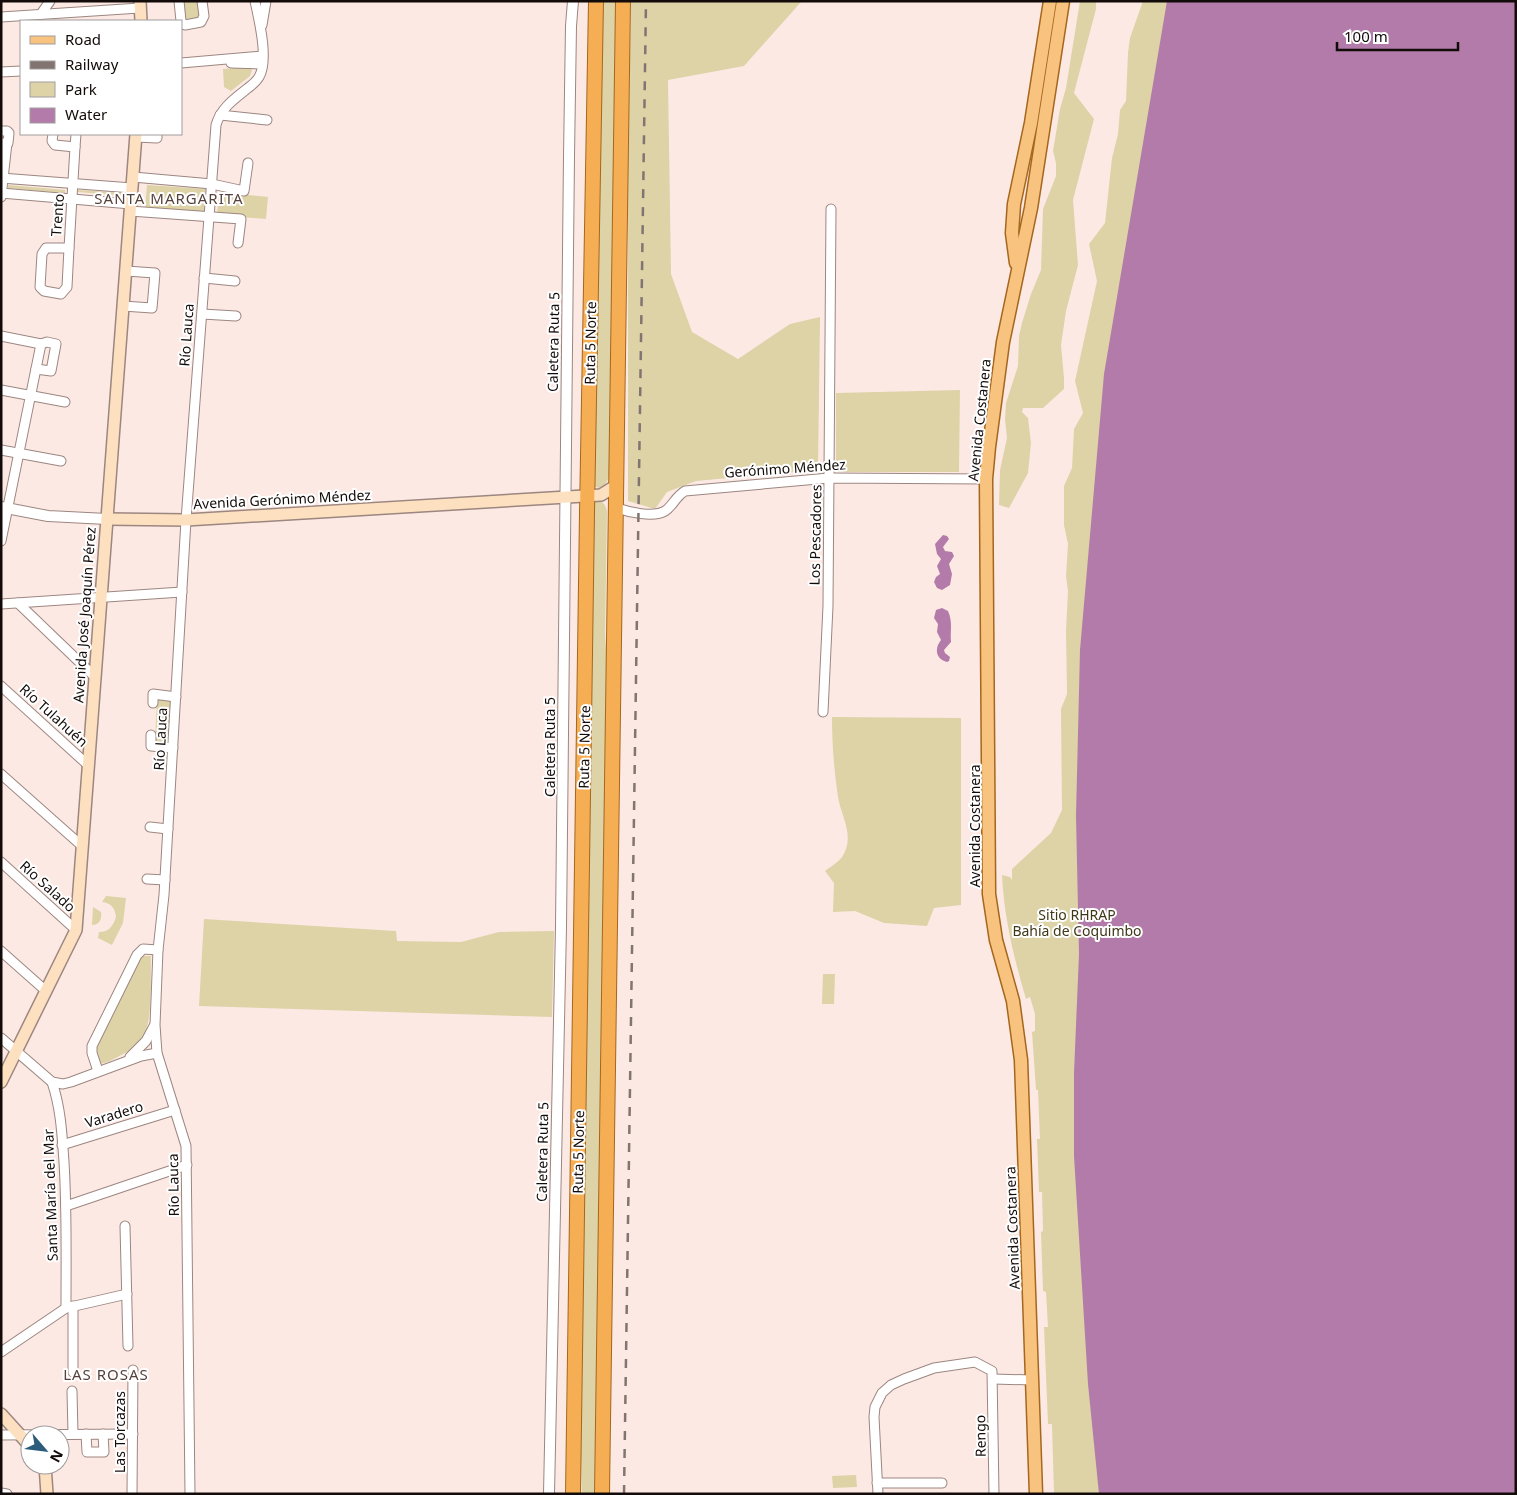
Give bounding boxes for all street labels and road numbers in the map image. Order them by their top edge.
street label: Trento [46,193,68,237]
street label: Caletera Ruta 5 [543,292,563,392]
street label: Ruta 5 Norte [580,301,600,385]
street label: Río Lauca [174,303,198,367]
street label: Avenida Costanera [963,358,995,482]
street label: Gerónimo Méndez [724,454,847,482]
street label: Los Pescadores [805,484,825,586]
street label: Avenida Gerónimo Méndez [193,485,372,513]
street label: Avenida José Joaquín Pérez [68,526,100,704]
street label: Río Tulahuén [16,679,92,751]
street label: Caletera Ruta 5 [540,697,559,797]
street label: Ruta 5 Norte [574,705,594,789]
street label: Río Lauca [149,707,171,771]
street label: Avenida Costanera [965,764,984,888]
street label: Río Salado [16,856,80,916]
street label: Varadero [83,1096,145,1132]
street label: Caletera Ruta 5 [532,1102,552,1202]
street label: Ruta 5 Norte [568,1110,588,1194]
street label: Santa María del Mar [38,1128,62,1261]
street label: Río Lauca [163,1153,183,1217]
street label: Avenida Costanera [1000,1166,1024,1290]
street label: Las Torcazas [110,1391,129,1473]
street label: Rengo [970,1415,990,1457]

